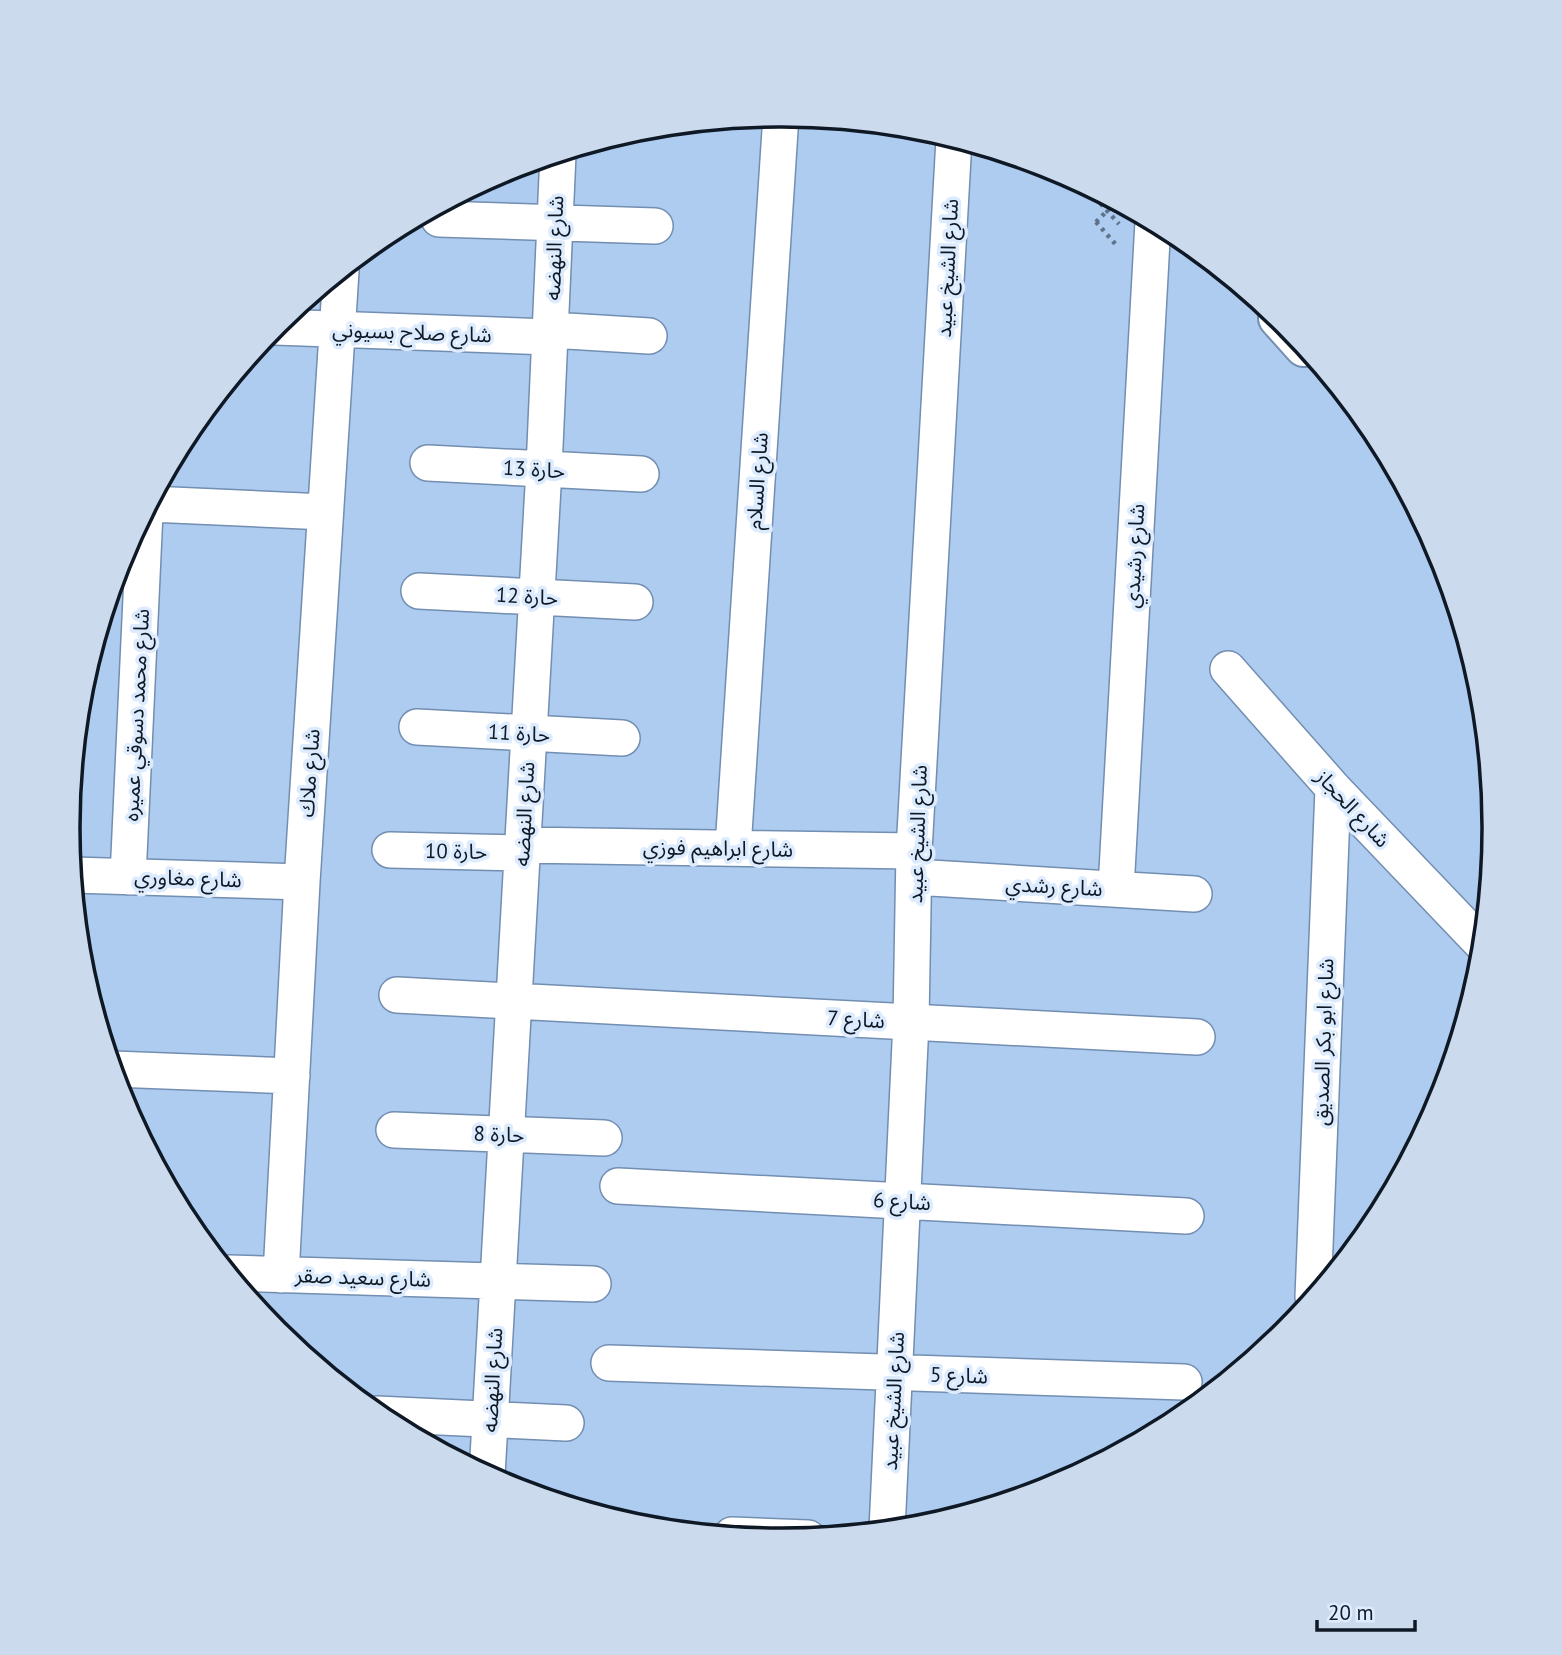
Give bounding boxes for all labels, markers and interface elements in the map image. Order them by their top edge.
street label: شارع النهضه [539,195,571,301]
street label: شارع الشيخ عبيد [930,198,966,338]
street label: شارع صلاح بسيوني [332,316,492,351]
street label: شارع السلام [740,431,777,531]
street label: حارة 13 [502,454,566,484]
street label: شارع رشيدي [1118,503,1153,609]
street label: حارة 12 [495,581,559,611]
street label: شارع محمد دسوقي عميره [117,608,158,822]
street label: حارة 11 [487,718,551,748]
street label: شارع ملاك [292,728,328,818]
street label: شارع النهضه [508,761,542,867]
street label: شارع الحجاز [1308,762,1396,854]
street label: شارع الشيخ عبيد [901,764,935,904]
street label: شارع ابراهيم فوزي [643,833,793,866]
street label: حارة 10 [425,837,487,865]
street label: شارع مغاوري [134,863,242,896]
street label: شارع رشدي [1005,870,1103,905]
street label: شارع ابو بكر الصديق [1307,958,1341,1126]
street label: شارع 7 [826,1004,886,1036]
street label: حارة 8 [473,1120,525,1148]
street label: شارع 6 [872,1186,932,1218]
street label: شارع سعيد صقر [293,1261,432,1295]
street label: شارع النهضه [476,1327,510,1433]
street label: شارع الشيخ عبيد [876,1331,912,1471]
street label: شارع 5 [929,1360,988,1392]
scale bar [1317,1588,1415,1632]
text: 20 m [1328,1599,1374,1626]

